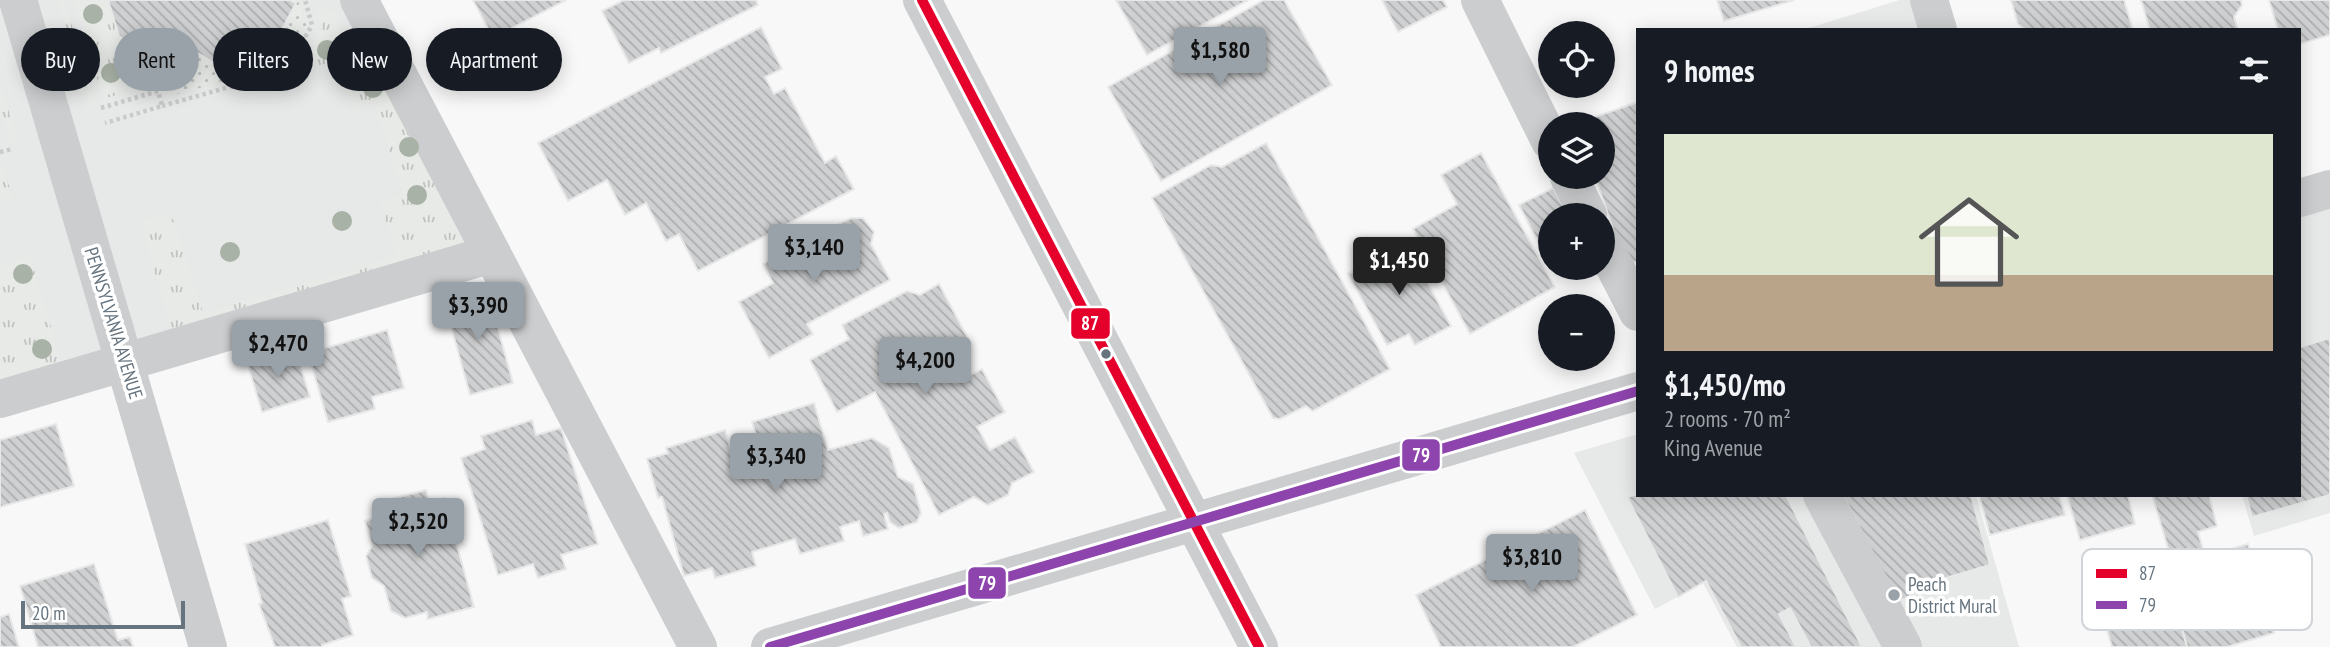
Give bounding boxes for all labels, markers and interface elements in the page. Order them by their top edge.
map controls [1538,21,1615,371]
button: locate [1538,21,1615,98]
chip: Buy [21,28,100,91]
chip: Rent [114,28,199,91]
chip: Filters [213,28,313,91]
chip: New [327,28,412,91]
chip: Apartment [426,28,562,91]
pin: $1,580 [1163,28,1277,87]
text: $1,580 [1190,35,1250,64]
text: 9 homes [1664,51,1755,90]
icon: filters [2235,51,2273,89]
button: layers [1538,112,1615,189]
icon: home [1906,179,2032,305]
button: + [1538,203,1615,280]
pin: $3,140 [757,224,871,284]
text: $3,140 [784,232,844,261]
pin: $1,450 [1342,238,1456,297]
street label: PENNSYLVANIA AVENUE [80,244,148,402]
text: $1,450 [1369,245,1429,274]
pin: $3,390 [421,282,535,342]
text: $3,390 [448,290,508,319]
button: − [1538,294,1615,371]
line badge: 87 [1070,307,1111,340]
text: 87 [1081,311,1099,335]
pin: $2,470 [221,320,335,380]
text: $2,470 [248,328,308,357]
pin: $4,200 [868,338,982,397]
text: $4,200 [895,345,955,374]
unlabelled marker [1099,347,1113,361]
text: $1,450/mo [1664,365,1786,404]
text: 2 rooms · 70 m² [1664,404,1791,433]
text: King Avenue [1664,433,1763,462]
pin: $3,340 [719,434,833,493]
line badge: 79 [1401,438,1441,472]
text: $3,340 [746,441,806,470]
text: 79 [1412,443,1430,467]
pin: $2,520 [361,498,475,558]
text: $2,520 [388,506,448,535]
pin: $3,810 [1475,534,1589,594]
text: $3,810 [1502,542,1562,571]
legend [2082,549,2312,630]
text: 87 [2139,561,2156,585]
line badge: 79 [967,566,1007,600]
text: 79 [978,571,996,595]
place label: Peach District Mural [1908,572,1997,618]
marker: Peach District Mural [1886,587,1902,603]
text: 79 [2139,593,2156,617]
scale bar [21,598,186,630]
text: 20 m [32,601,66,625]

